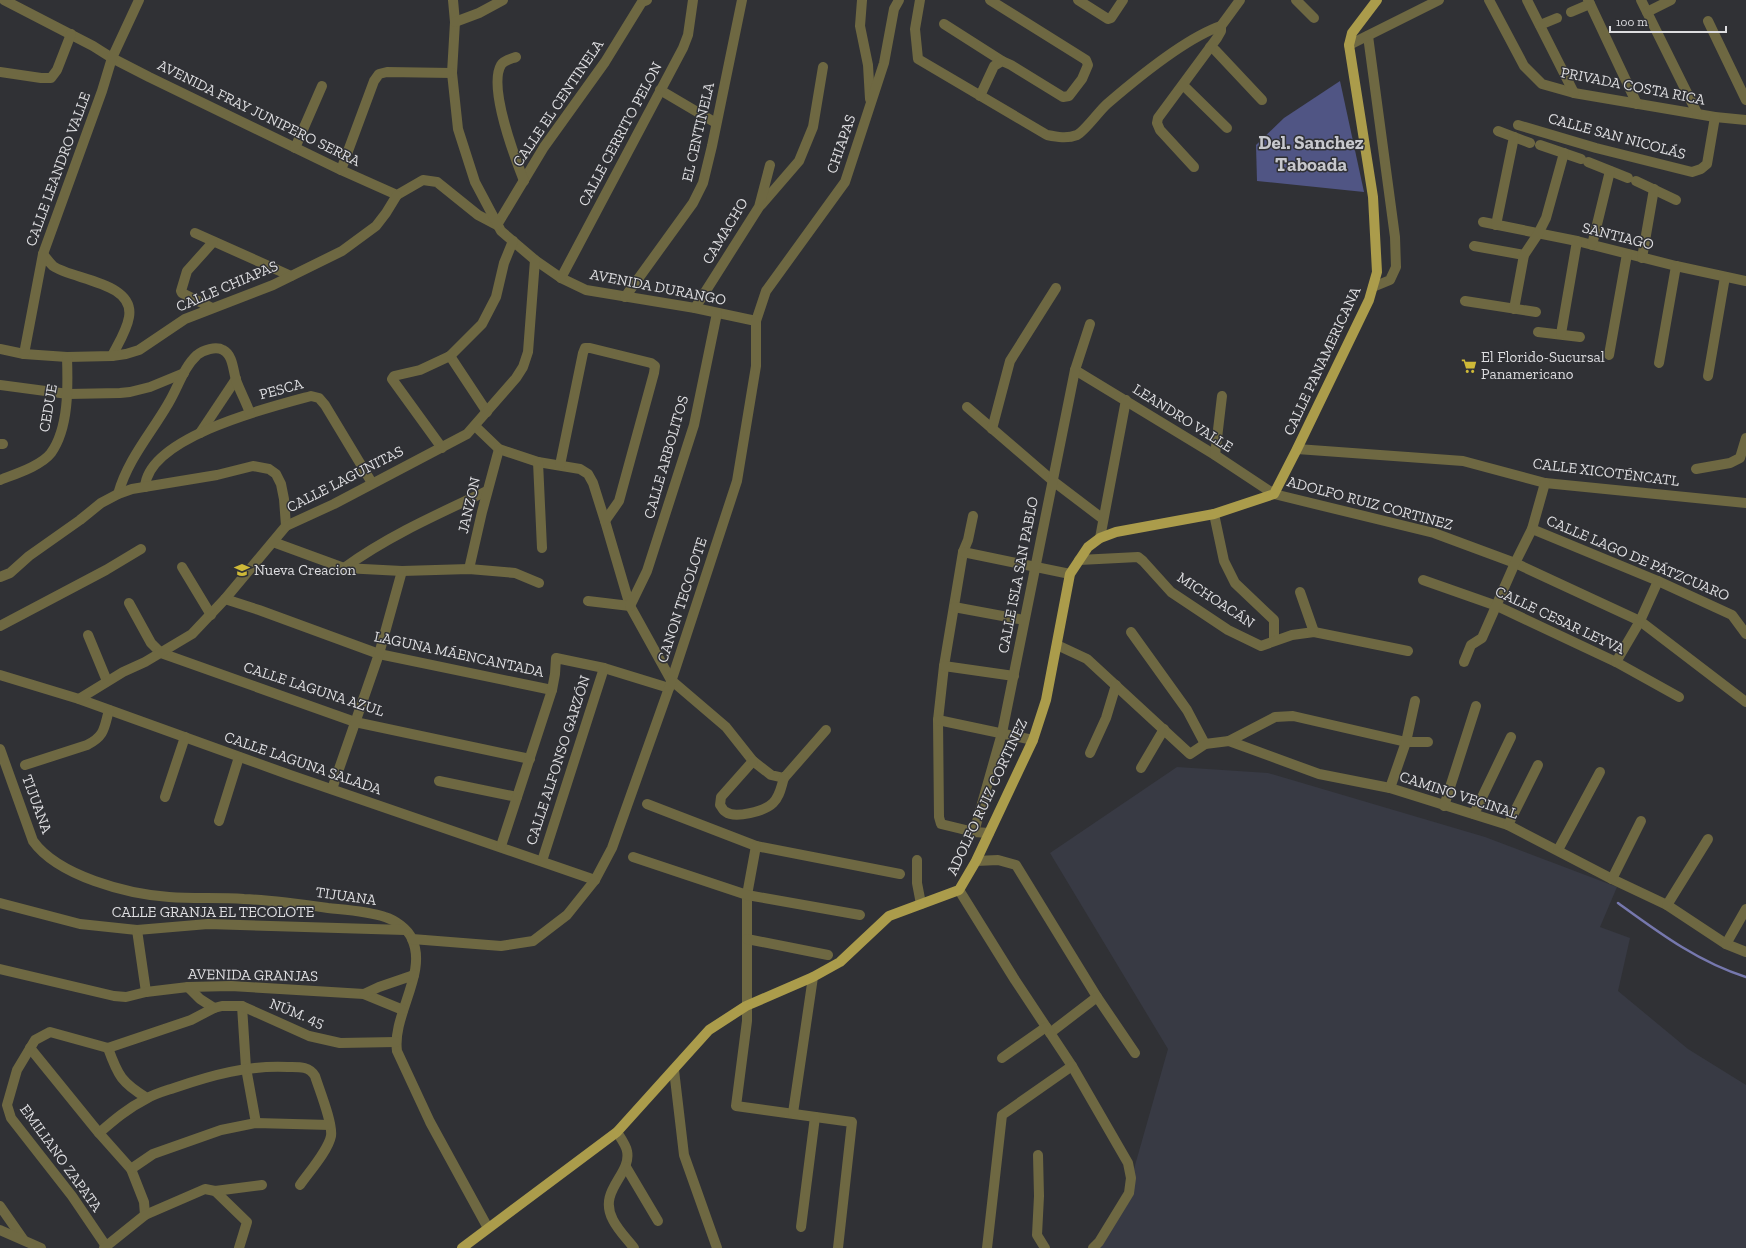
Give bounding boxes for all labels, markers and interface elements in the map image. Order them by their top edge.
scale bar [1610,8,1726,34]
text: 100 m [1616,15,1648,29]
street label: CALLE EL CENTINELA [509,36,607,170]
street label: AVENIDA FRAY JUNIPERO SERRA [155,56,364,170]
street label: CALLE CERRITO PELON [574,59,666,209]
street label: PRIVADA COSTA RICA [1559,63,1707,109]
street label: EL CENTINELA [678,80,718,183]
street label: CALLE LEANDRO VALLE [22,89,94,249]
street label: CALLE SAN NICOLÁS [1546,109,1688,163]
street label: CHIAPAS [823,112,859,176]
district label: Del. Sanchez Taboada [1258,131,1364,176]
street label: CAMACHO [698,195,752,267]
street label: SANTIAGO [1580,218,1656,254]
street label: CALLE CHIAPAS [173,256,281,316]
street label: AVENIDA DURANGO [588,265,728,309]
street label: CALLE PANAMERICANA [1280,284,1364,438]
place label: El Florido-Sucursal Panamericano [1481,348,1605,383]
supermarket icon: El Florido-Sucursal Panamericano [1460,357,1478,375]
street label: PESCA [257,374,305,403]
street label: LEANDRO VALLE [1130,380,1237,456]
street label: CEDUE [35,382,61,433]
street label: CALLE ARBOLITOS [640,393,692,521]
street label: CALLE LAGUNITAS [284,442,406,516]
street label: CALLE XICOTÉNCATL [1532,454,1680,490]
street label: ADOLFO RUIZ CORTINEZ [1285,472,1455,534]
street label: JANZON [454,475,484,535]
street label: CALLE ISLA SAN PABLO [994,495,1042,655]
street label: CALLE LAGO DE PÁTZCUARO [1544,511,1732,605]
street label: CANON TECOLOTE [653,535,711,665]
school or university icon: Nueva Creacion [233,561,251,579]
place label: Nueva Creacion [254,561,356,579]
street label: MICHOACÁN [1174,568,1258,632]
street label: CALLE CESAR LEYVA [1492,582,1628,658]
street label: LAGUNA MÁENCANTADA [372,627,546,681]
street label: CALLE LAGUNA AZUL [241,658,387,720]
street label: CALLE ALFONSO GARZÓN [522,673,594,847]
street label: ADOLFO RUIZ CORTINEZ [943,715,1031,878]
street label: CALLE LAGUNA SALADA [222,728,384,798]
street label: CAMINO VECINAL [1397,767,1521,823]
street label: TIJUANA [18,772,56,836]
street label: TIJUANA [314,883,378,909]
street label: CALLE GRANJA EL TECOLOTE [112,903,315,921]
street label: AVENIDA GRANJAS [188,965,318,985]
street label: NÚM. 45 [267,994,327,1032]
street label: EMILIANO ZAPATA [16,1101,106,1215]

